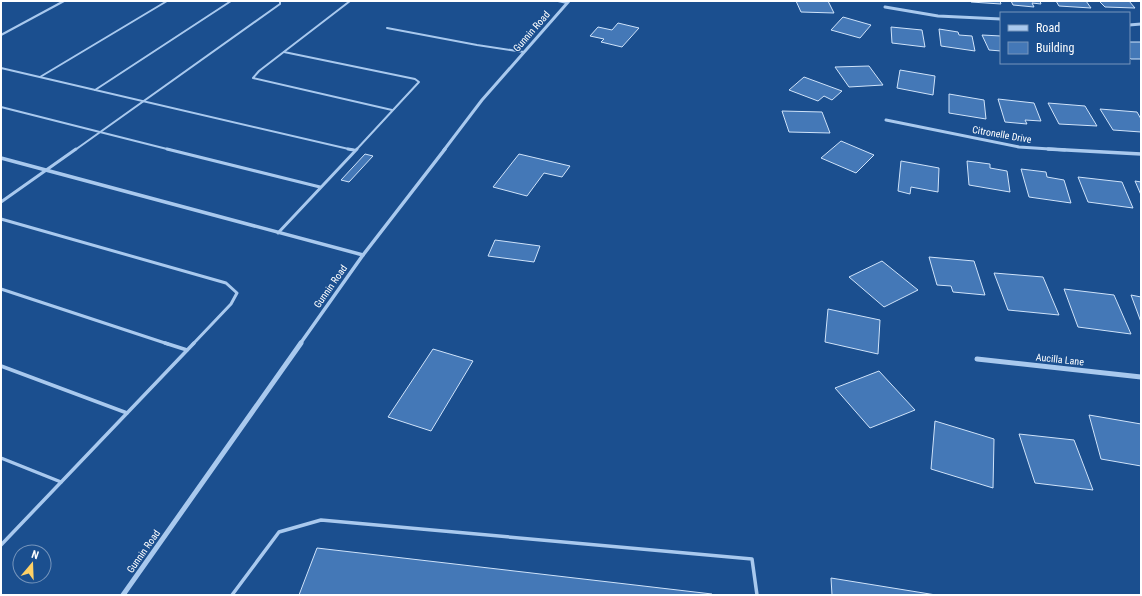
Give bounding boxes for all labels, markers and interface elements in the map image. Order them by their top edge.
street label: Gunnin Road [511,9,552,54]
legend [1000,12,1130,64]
text: Road [1036,21,1060,35]
text: Building [1036,41,1074,55]
street label: Citronelle Drive [971,124,1033,145]
street label: Gunnin Road [312,263,349,310]
street label: Aucilla Lane [1035,352,1085,368]
street label: Gunnin Road [125,528,162,575]
north arrow [12,544,52,584]
text: N [30,548,41,562]

